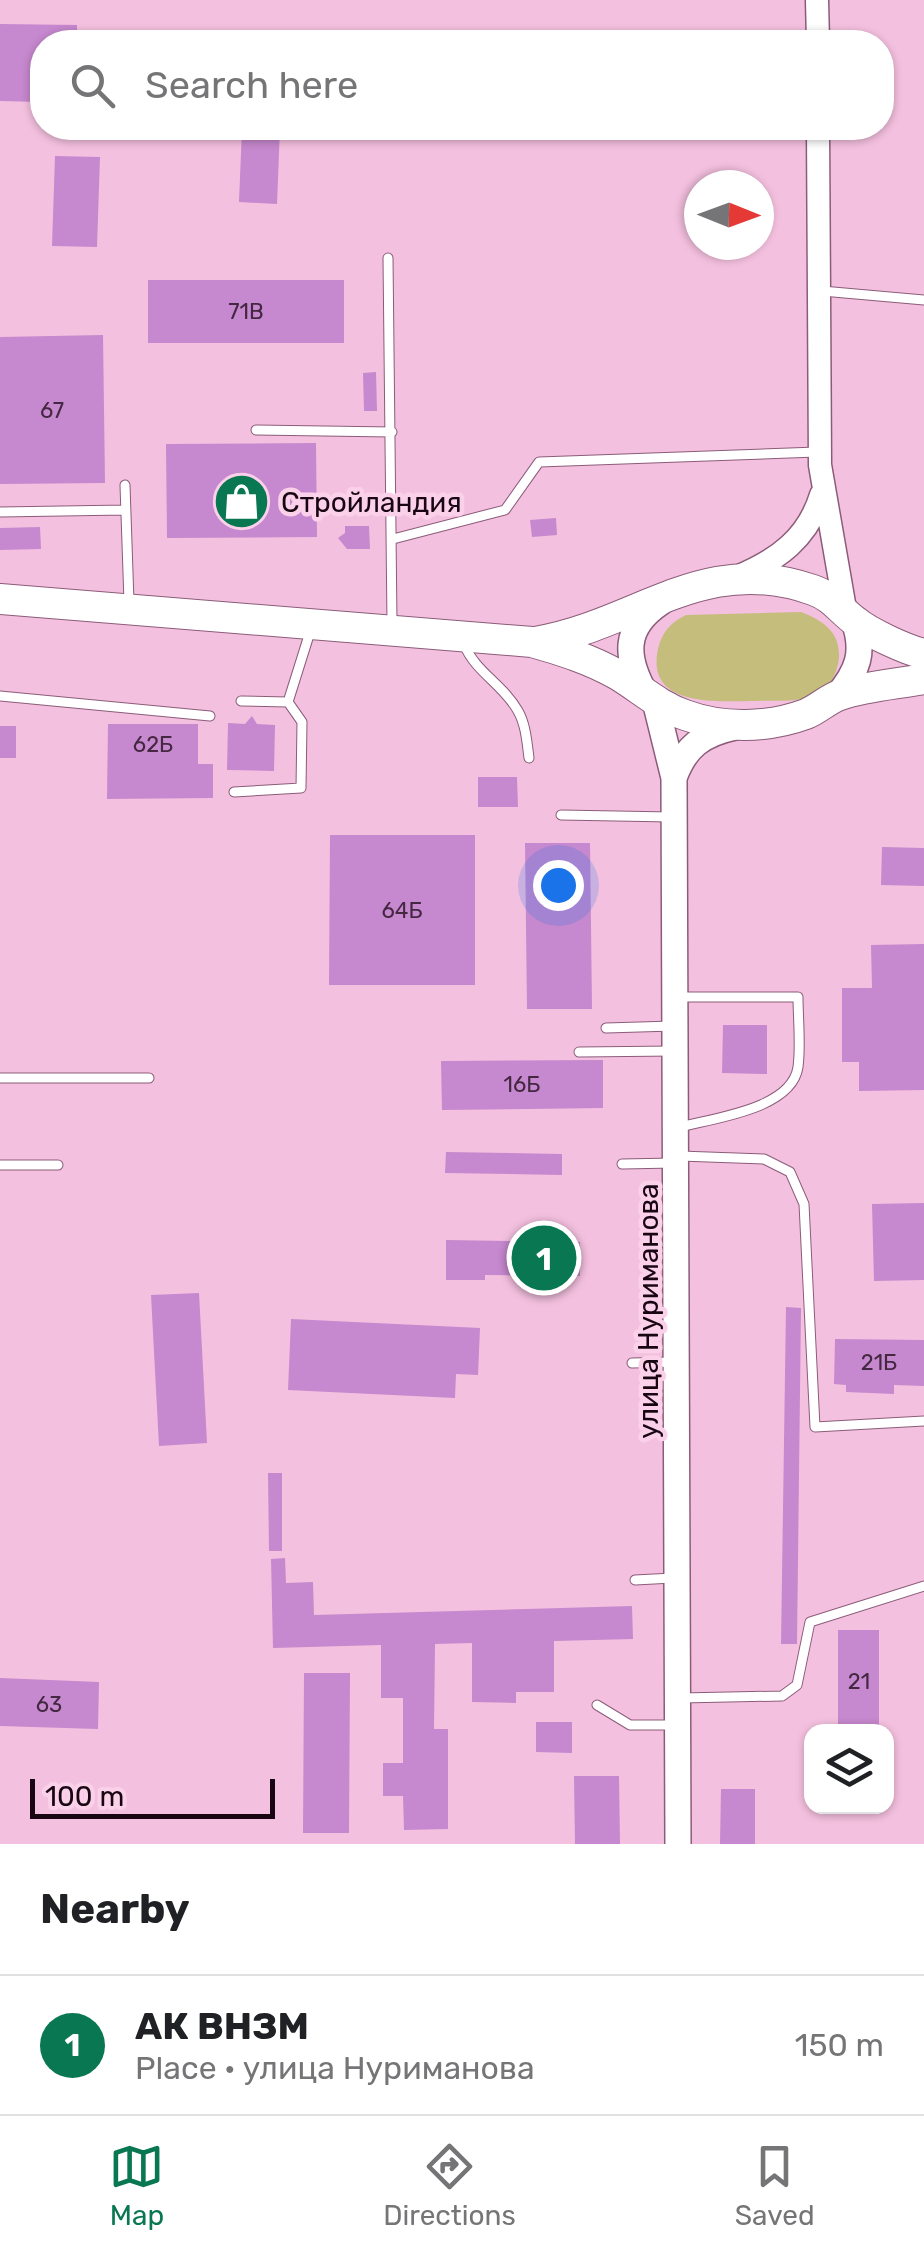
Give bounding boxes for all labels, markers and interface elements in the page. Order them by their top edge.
search box [30,30,894,140]
icon: search [65,58,120,113]
text: Search here [145,62,358,108]
north arrow [684,170,774,260]
house number: 71В [228,298,264,325]
house number: 67 [40,397,64,424]
shop icon: Стройландия [212,472,272,532]
place label: Стройландия [281,486,462,519]
house number: 62Б [133,731,173,758]
your location [533,860,584,911]
house number: 64Б [381,897,423,924]
house number: 16Б [504,1071,540,1098]
street label: улица Нуриманова [632,1183,665,1439]
pin: 1 [512,1220,576,1296]
house number: 21Б [861,1349,897,1376]
house number: 21 [848,1668,870,1695]
house number: 63 [36,1691,62,1718]
map controls [804,1724,894,1814]
button: layers [804,1724,894,1814]
scale bar [30,1774,275,1818]
text: 100 m [45,1780,124,1813]
text: Nearby [40,1884,190,1934]
text: АК ВНЗМ [135,2003,309,2049]
text: 1 [65,2026,80,2064]
text: 150 m [795,2026,884,2064]
text: Place · улица Нуриманова [135,2049,535,2087]
tab: Map [109,2139,164,2232]
tab: Directions [383,2139,516,2232]
tab: Saved [735,2139,815,2232]

